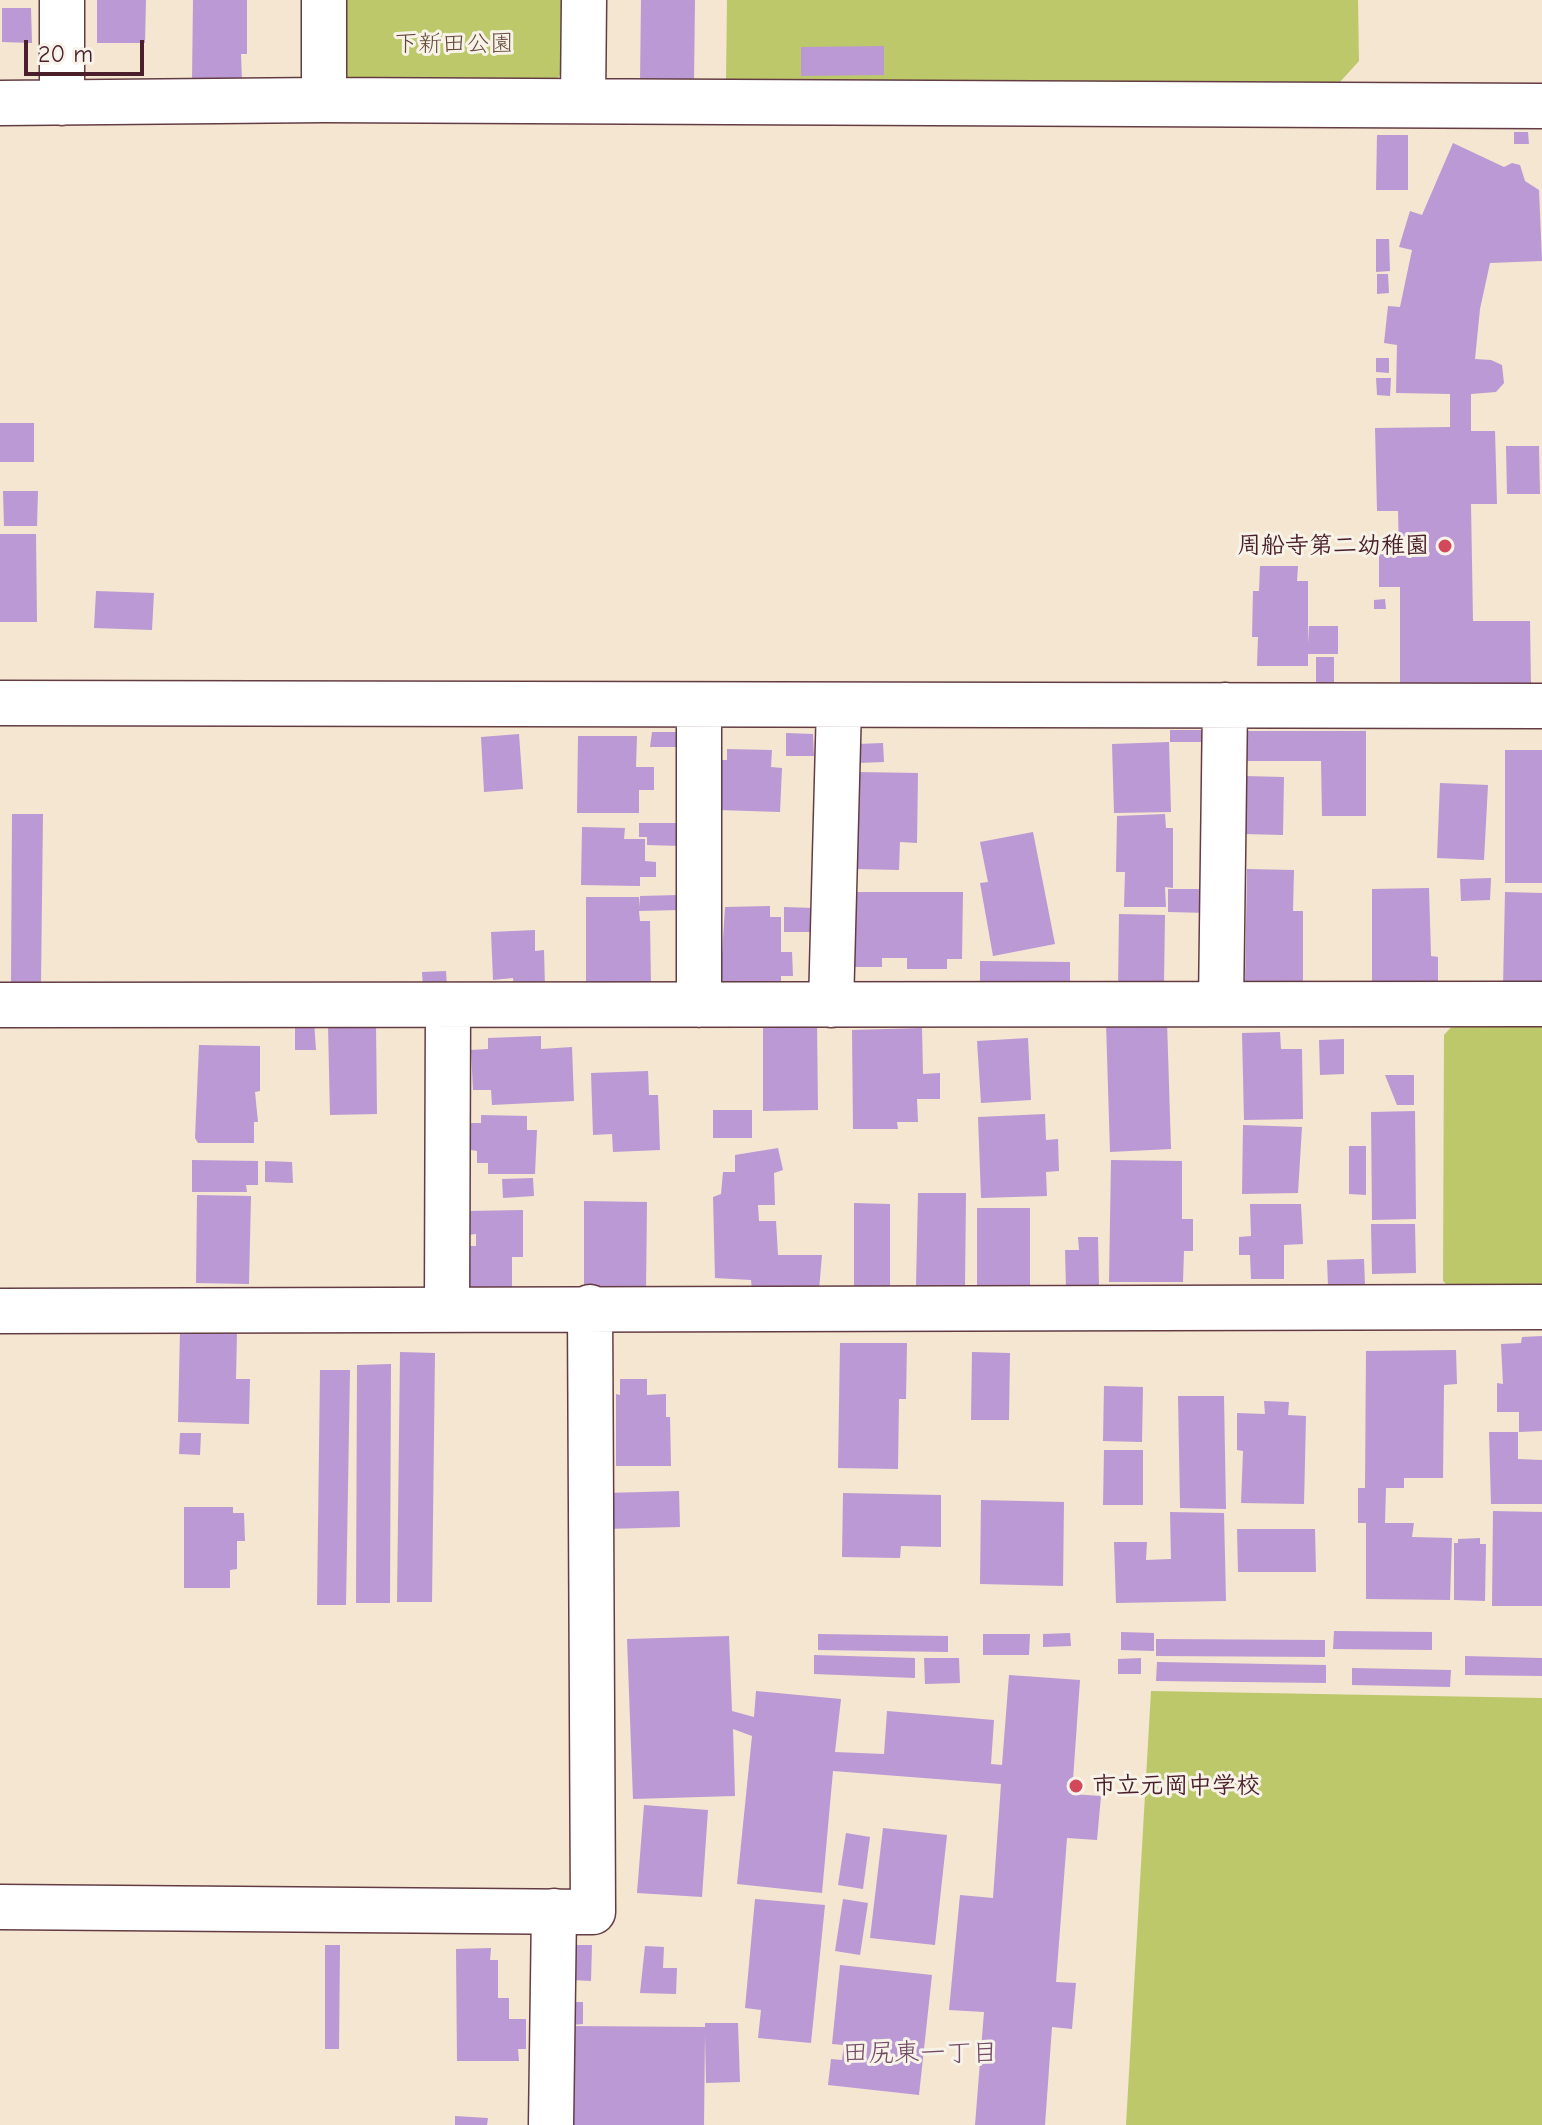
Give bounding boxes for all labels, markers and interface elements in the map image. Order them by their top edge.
scale bar [28,24,148,74]
park label: 下新田公園 [394,30,514,58]
text: 20 m [38,40,93,68]
place label: 周船寺第二幼稚園 [1237,532,1429,560]
marker: 周船寺第二幼稚園 [1436,537,1454,555]
place label: 市立元岡中学校 [1092,1772,1260,1800]
marker: 市立元岡中学校 [1067,1777,1085,1795]
district label: 田尻東一丁目 [842,2038,998,2070]

